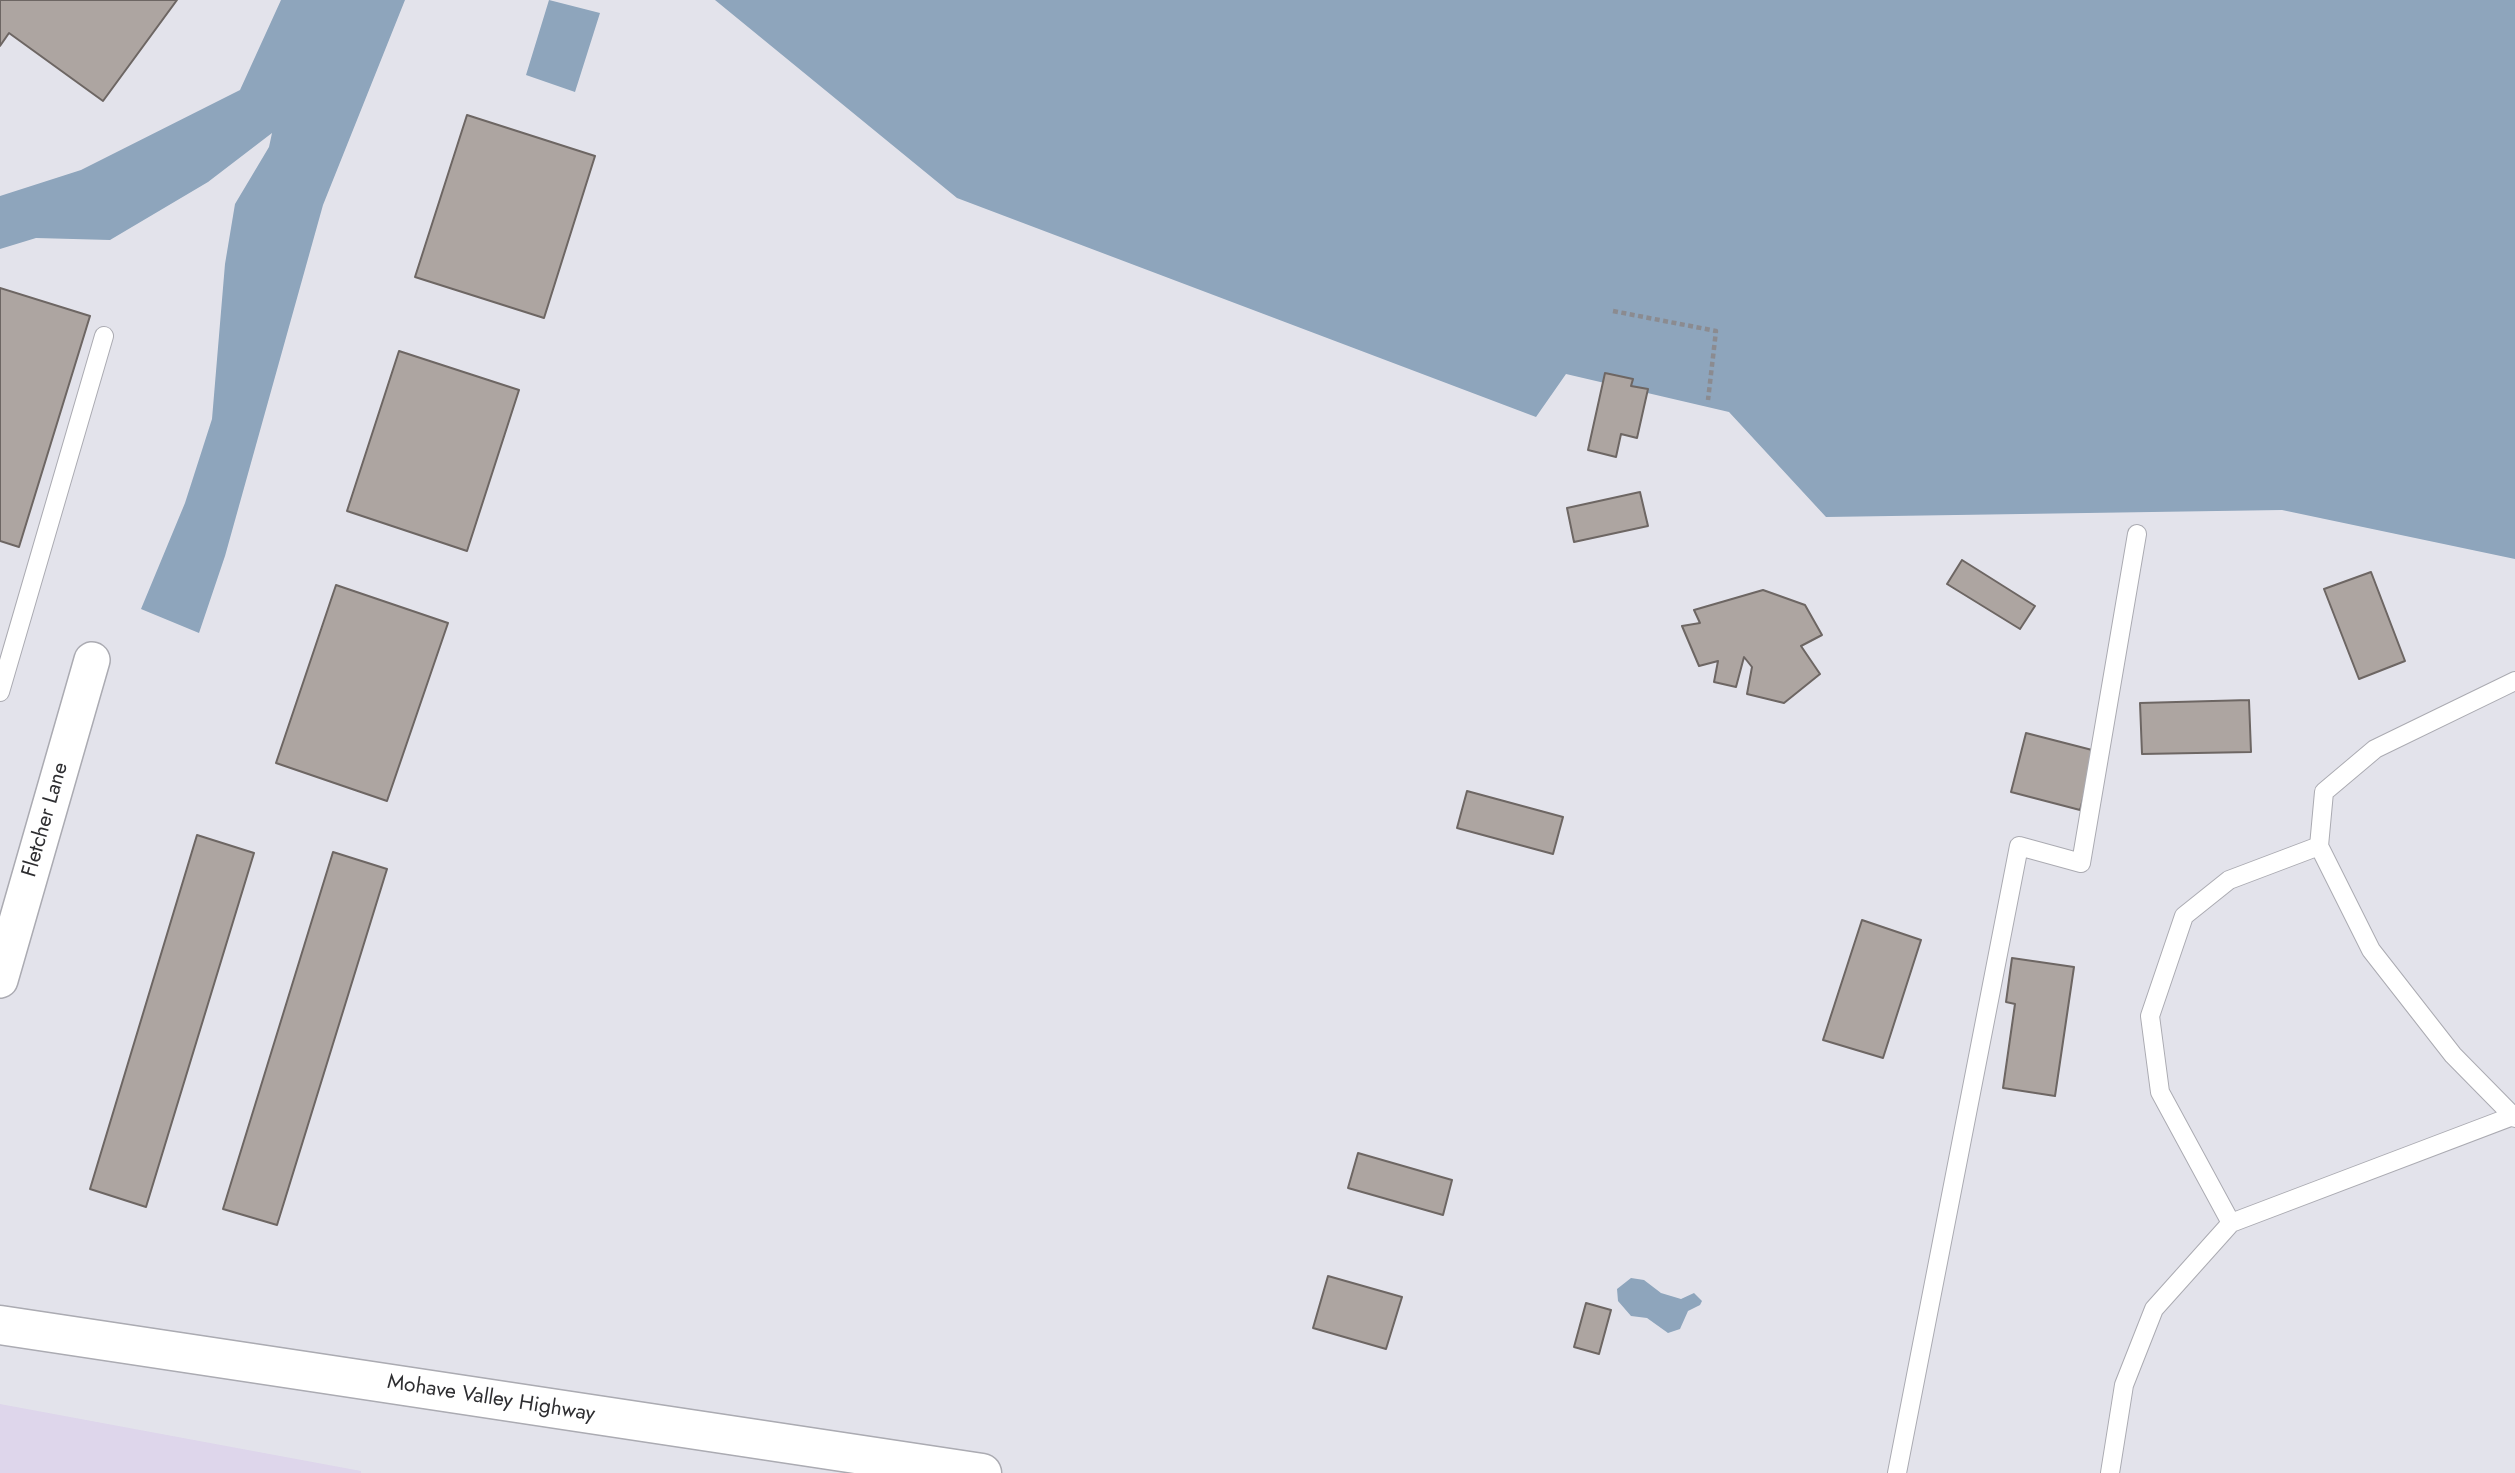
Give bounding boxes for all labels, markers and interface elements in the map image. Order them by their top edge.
street label: Fletcher Lane [18,760,74,880]
street label: Mohave Valley Highway [385,1370,597,1428]

